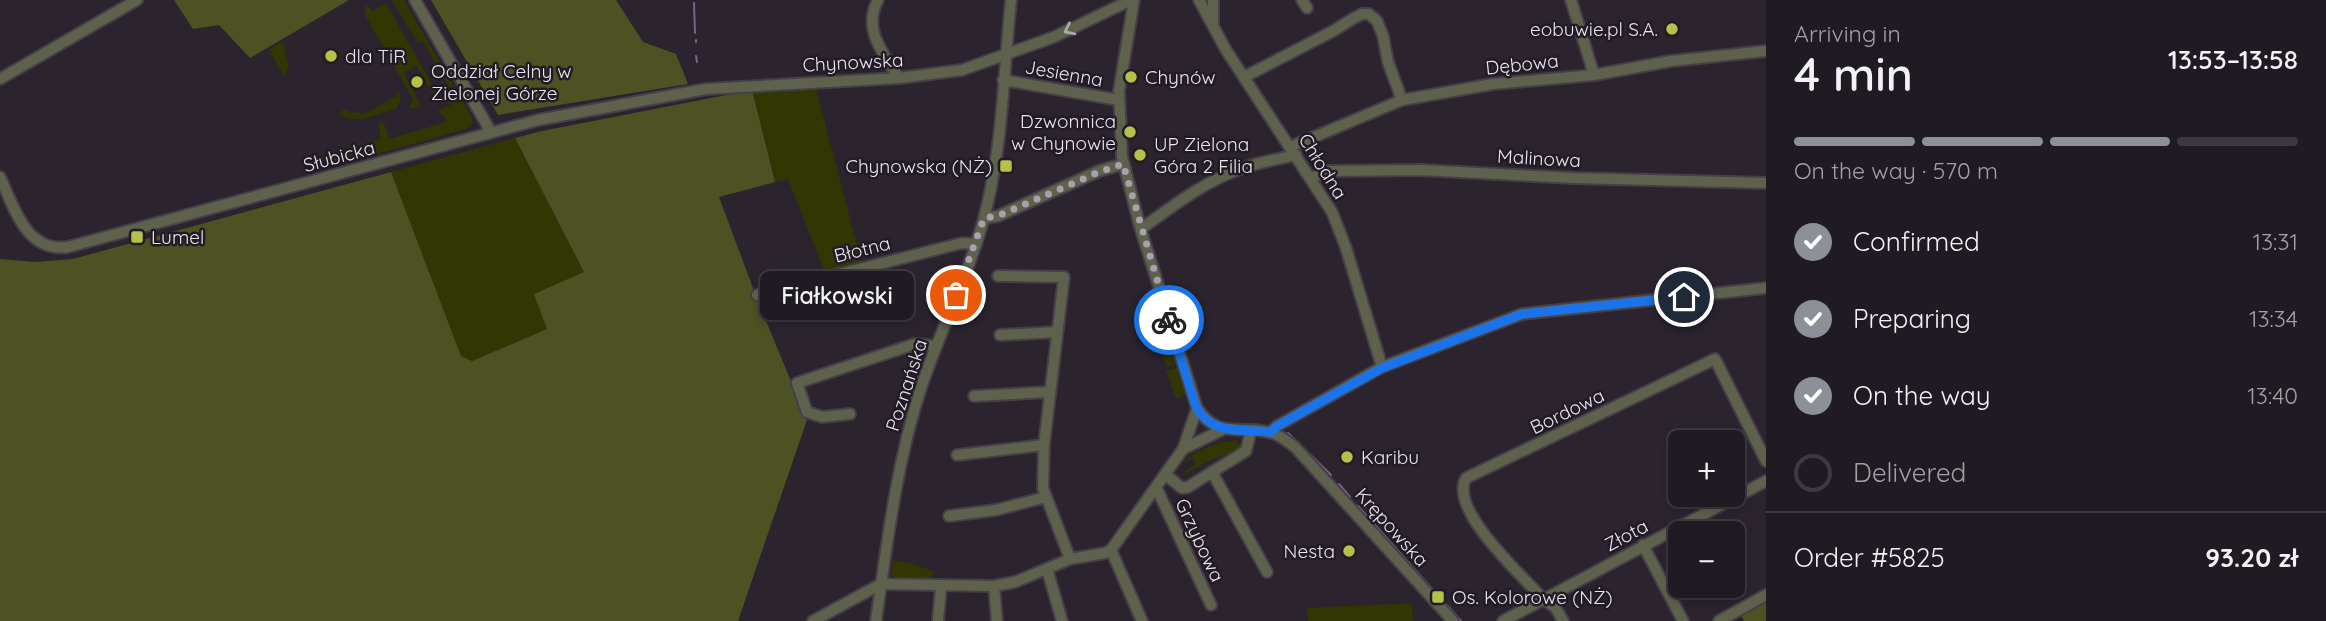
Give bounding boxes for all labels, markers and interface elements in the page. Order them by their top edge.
place label: eobuwie.pl S.A. [1530,17,1658,41]
text: Arriving in [1794,19,1901,48]
one-way arrow [1064,21,1076,35]
marker: eobuwie.pl S.A. [1664,21,1680,37]
text: 13:53–13:58 [2168,43,2298,76]
place label: dla TiR [345,44,406,68]
text: 4 min [1794,45,1913,103]
street label: Chynowska [802,47,904,77]
marker: dla TiR [323,48,339,64]
street label: Dębowa [1484,48,1560,80]
street label: Jesienna [1023,54,1105,92]
place label: Oddział Celny w Zielonej Górze [431,59,572,105]
place label: Chynów [1145,65,1216,89]
marker: Chynów [1123,69,1139,85]
marker: Oddział Celny w Zielonej Górze [409,74,425,90]
place label: Dzwonnica w Chynowie [1011,109,1116,155]
marker: Dzwonnica w Chynowie [1122,124,1138,140]
street label: Chłodna [1293,129,1353,203]
place label: UP Zielona Góra 2 Filia [1154,132,1253,178]
street label: Słubicka [301,135,377,177]
street label: Malinowa [1496,144,1582,172]
marker: UP Zielona Góra 2 Filia [1132,147,1148,163]
place label: Chynowska (NŻ) [845,154,992,178]
text: On the way · 570 m [1794,156,1998,185]
marker: Chynowska (NŻ) [998,158,1014,174]
icon: check [1794,223,1832,261]
place label: Lumel [151,225,204,249]
text: Confirmed [1853,225,1980,258]
text: 13:31 [2253,227,2298,256]
marker: Lumel [129,229,145,245]
street label: Błotna [831,230,893,268]
pin [926,265,986,325]
pin [1654,267,1714,327]
callout: Fiałkowski [760,270,914,320]
icon: bag [937,276,975,314]
icon: home [1665,278,1703,316]
text: Fiałkowski [781,281,893,310]
courier [1134,285,1204,355]
icon: check [1794,300,1832,338]
icon: bike [1150,301,1188,339]
text: Preparing [1853,302,1971,335]
text: 13:34 [2249,304,2298,333]
street label: Poznańska [880,336,932,434]
icon: check [1794,377,1832,415]
text: On the way [1853,379,1991,412]
text: 13:40 [2247,381,2298,410]
street label: Bordowa [1526,383,1608,439]
map controls [1668,430,1745,598]
button: + [1668,430,1745,507]
place label: Karibu [1361,445,1419,469]
marker: Karibu [1339,449,1355,465]
text: Delivered [1853,456,1966,489]
street label: Krępowska [1350,483,1434,571]
street label: Grzybowa [1170,494,1230,586]
street label: Złota [1600,514,1652,556]
button: − [1668,521,1745,598]
place label: Nesta [1284,539,1335,563]
text: Order #5825 [1794,541,1945,574]
text: 93.20 zł [2205,541,2298,574]
marker: Nesta [1341,543,1357,559]
place label: Os. Kolorowe (NŻ) [1452,585,1613,609]
marker: Os. Kolorowe (NŻ) [1430,589,1446,605]

